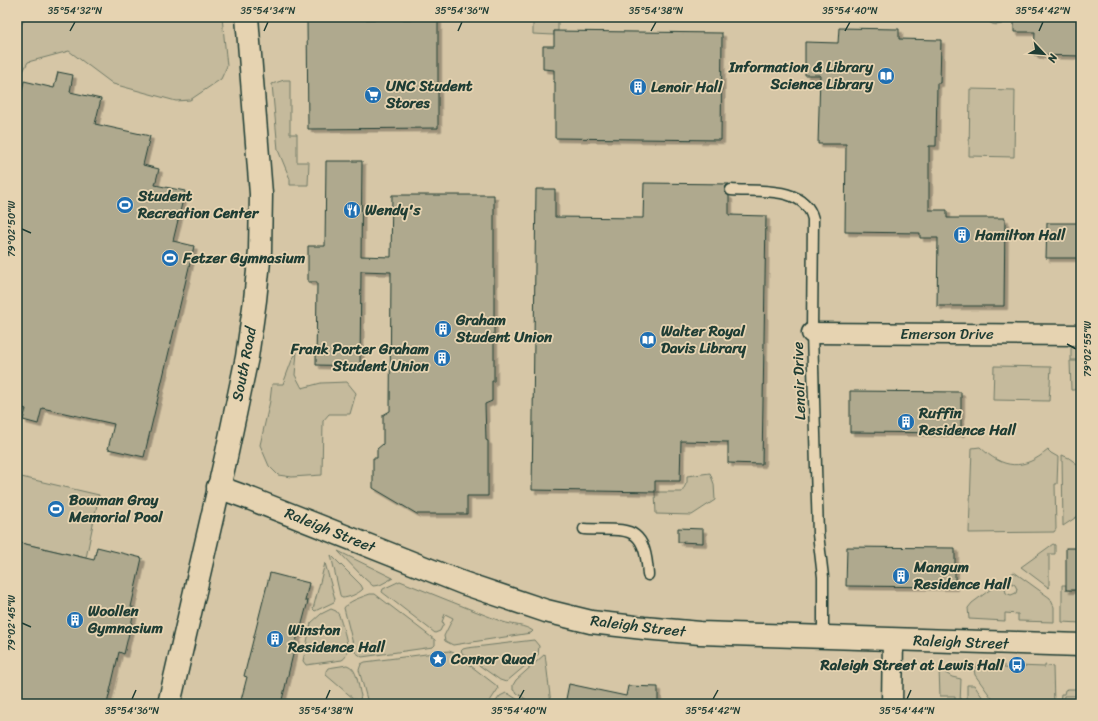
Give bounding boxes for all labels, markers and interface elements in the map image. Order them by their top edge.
text: 35°54'32"N [48,2,102,20]
text: 35°54'34"N [241,2,295,20]
text: 35°54'36"N [435,2,489,20]
text: 35°54'38"N [629,2,683,20]
text: 35°54'40"N [822,2,878,20]
text: 35°54'42"N [1015,2,1071,20]
north arrow [1024,34,1064,74]
text: N [1042,50,1063,66]
place label: Information & Library Science Library [728,54,874,97]
library icon: Information & Library Science Library [876,66,896,86]
place label: UNC Student Stores [385,73,473,116]
place label: Lenoir Hall [651,74,723,100]
building icon: Lenoir Hall [628,77,648,97]
supermarket icon: UNC Student Stores [363,85,383,105]
place label: Student Recreation Center [137,183,260,226]
sports icon: Student Recreation Center [115,195,135,215]
place label: Wendy's [365,197,422,223]
restaurant icon: Wendy's [342,200,362,220]
text: 79°02'50"W [3,201,21,257]
place label: Hamilton Hall [974,222,1066,248]
building icon: Hamilton Hall [952,225,972,245]
place label: Fetzer Gymnasium [182,245,306,271]
sports icon: Fetzer Gymnasium [160,248,180,268]
place label: Graham Student Union [455,307,553,350]
place label: Walter Royal Davis Library [661,318,746,361]
building icon: Graham Student Union [433,319,453,339]
street label: Emerson Drive [900,321,994,347]
text: 79°02'55"W [1079,321,1097,377]
street label: South Road [224,323,264,403]
library icon: Walter Royal Davis Library [638,330,658,350]
place label: Frank Porter Graham Student Union [290,336,430,379]
street label: Lenoir Drive [785,341,813,421]
building icon: Frank Porter Graham Student Union [432,348,452,368]
place label: Ruffin Residence Hall [918,400,1017,443]
building icon: Ruffin Residence Hall [896,412,916,432]
place label: Bowman Gray Memorial Pool [68,487,163,530]
sports icon: Bowman Gray Memorial Pool [46,499,66,519]
street label: Raleigh Street [281,500,380,560]
place label: Mangum Residence Hall [913,554,1012,597]
building icon: Mangum Residence Hall [891,566,911,586]
text: 79°02'45"W [3,595,21,651]
place label: Woollen Gymnasium [87,598,163,641]
street label: Raleigh Street [589,607,688,645]
building icon: Woollen Gymnasium [65,610,85,630]
place label: Winston Residence Hall [287,617,386,660]
street label: Raleigh Street [913,627,1010,657]
building icon: Winston Residence Hall [265,629,285,649]
place label: Connor Quad [450,646,537,672]
place icon: Connor Quad [428,649,448,669]
place label: Raleigh Street at Lewis Hall [820,652,1005,678]
bus stop icon: Raleigh Street at Lewis Hall [1007,655,1027,675]
text: 35°54'36"N [105,702,159,720]
text: 35°54'38"N [299,702,353,720]
text: 35°54'40"N [491,702,547,720]
text: 35°54'42"N [685,702,741,720]
text: 35°54'44"N [879,702,935,720]

